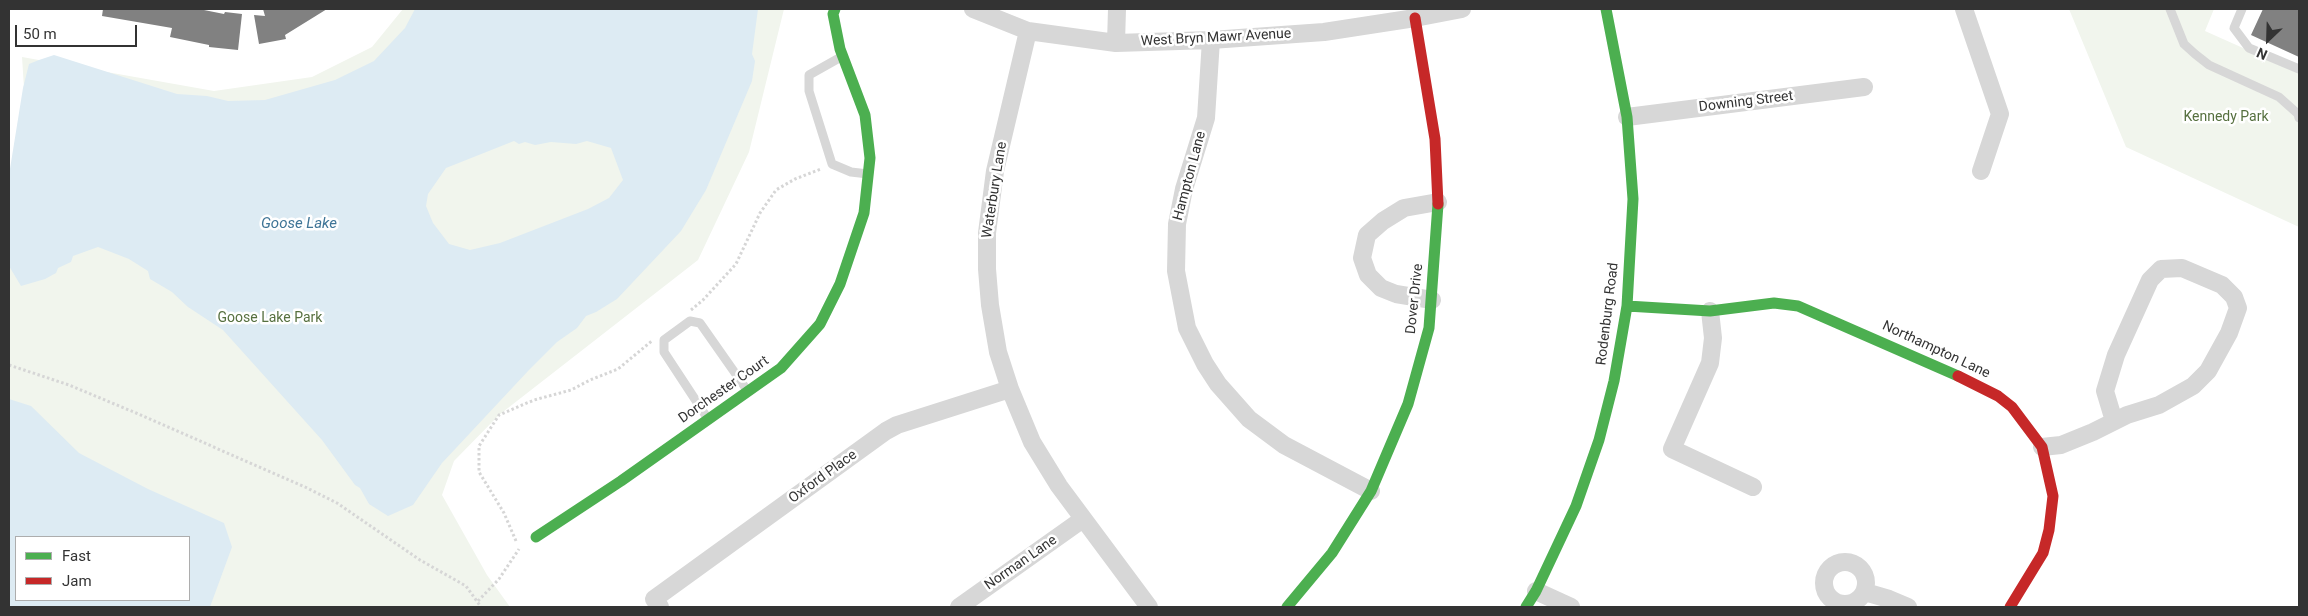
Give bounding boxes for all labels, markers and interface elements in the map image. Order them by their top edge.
scale bar [18,15,140,47]
north arrow [2243,15,2293,65]
text: 50 m [23,25,57,43]
street label: West Bryn Mawr Avenue [1140,26,1292,50]
text: N [2254,44,2270,63]
street label: Downing Street [1698,88,1794,116]
park label: Kennedy Park [2183,109,2269,125]
street label: Hampton Lane [1170,130,1210,222]
street label: Waterbury Lane [979,141,1011,239]
water label: Goose Lake [261,215,337,233]
street label: Rodenburg Road [1593,262,1623,366]
street label: Dover Drive [1403,263,1427,335]
park label: Goose Lake Park [218,310,322,326]
street label: Northampton Lane [1879,318,1993,382]
street label: Dorchester Court [676,353,772,427]
street label: Oxford Place [786,447,860,507]
street label: Norman Lane [982,532,1060,594]
legend [15,536,190,601]
text: Fast [62,547,91,565]
text: Jam [62,572,92,590]

